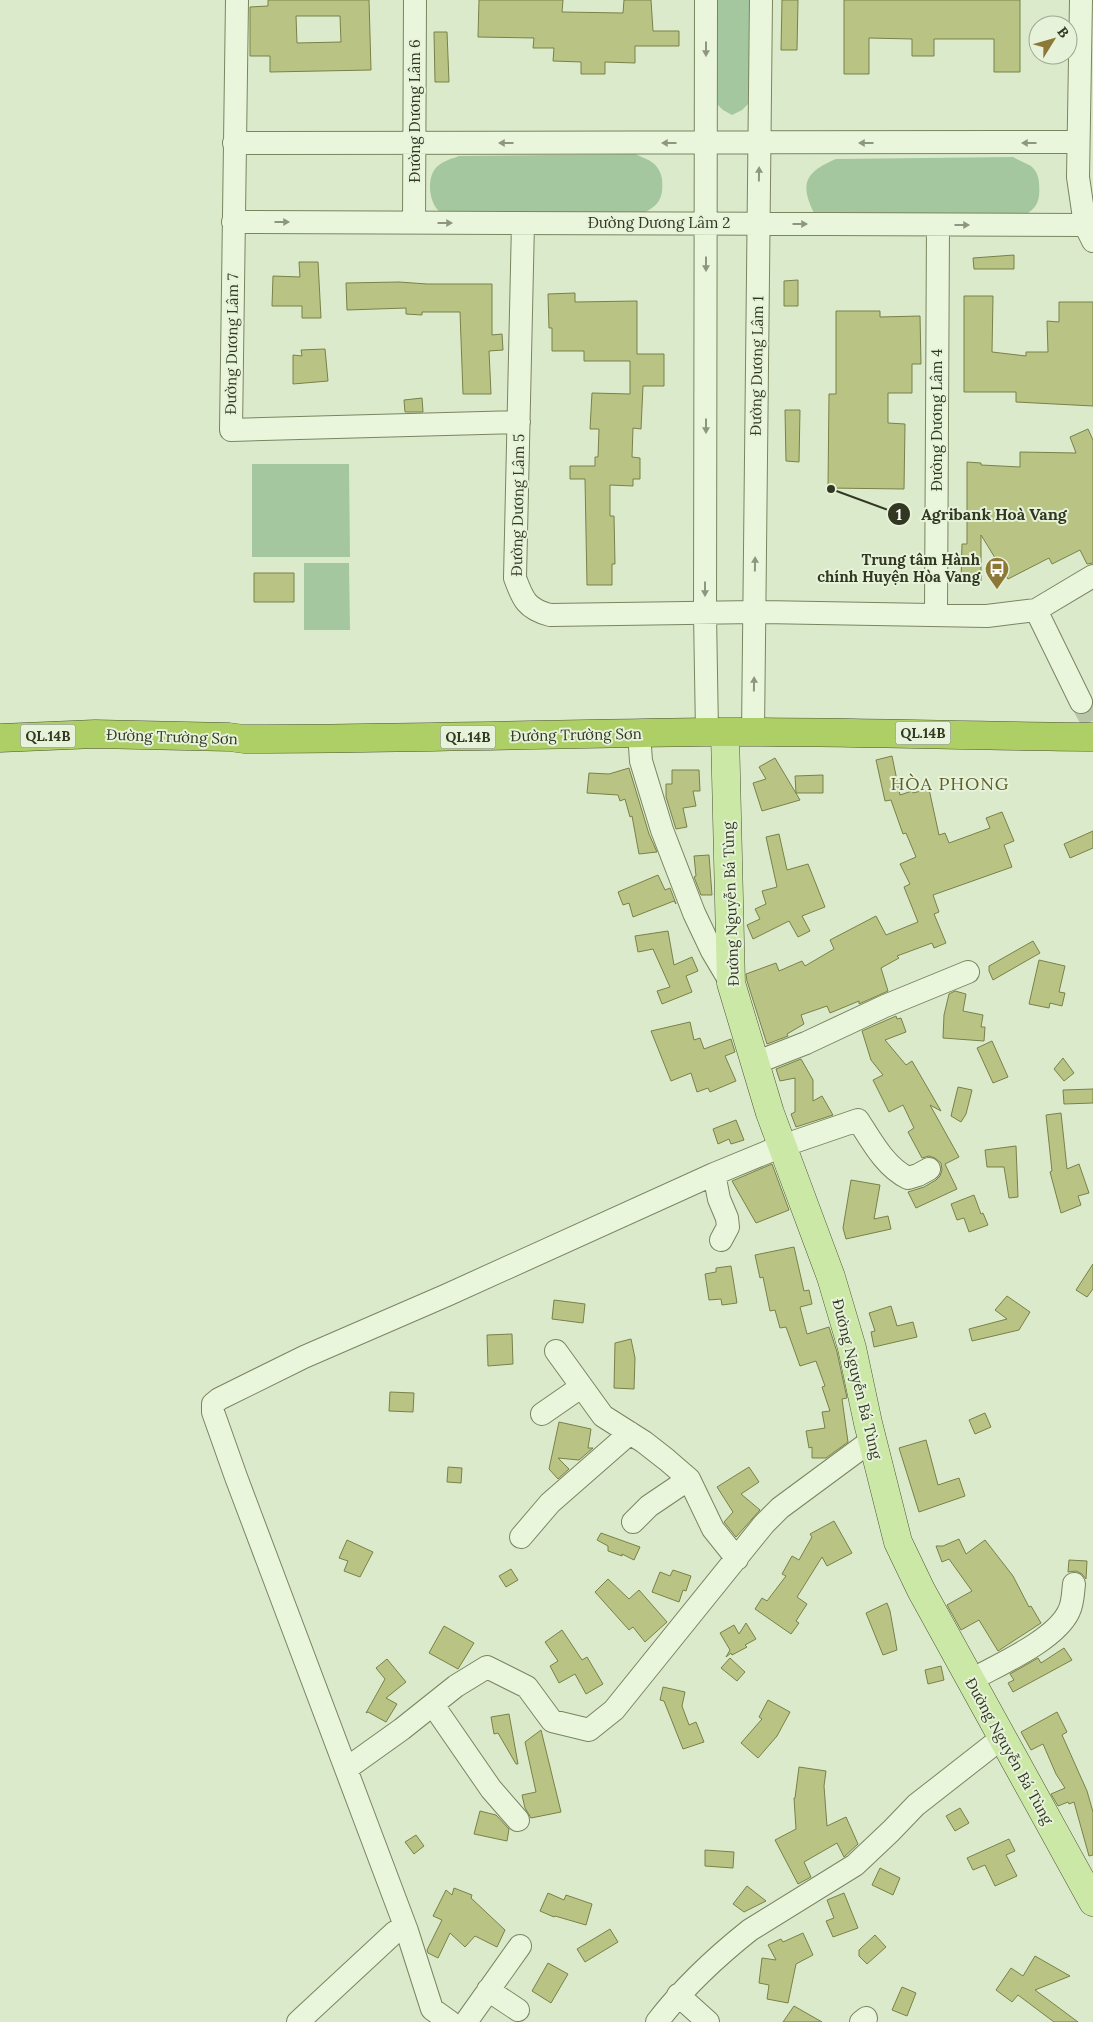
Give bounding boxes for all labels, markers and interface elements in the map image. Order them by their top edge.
north arrow [1028,15,1078,65]
text: B [1053,23,1073,41]
street label: Đường Dương Lâm 6 [405,39,424,183]
one-way arrow [702,41,710,57]
one-way arrow [498,139,514,147]
one-way arrow [661,139,677,147]
one-way arrow [858,139,874,147]
one-way arrow [1021,139,1037,147]
one-way arrow [755,165,763,181]
street label: Đường Dương Lâm 2 [588,213,730,232]
one-way arrow [274,218,290,226]
one-way arrow [437,219,453,227]
one-way arrow [792,220,808,228]
one-way arrow [954,221,970,229]
one-way arrow [702,256,710,272]
street label: Đường Dương Lâm 7 [221,273,242,415]
street label: Đường Dương Lâm 1 [746,296,767,436]
street label: Đường Dương Lâm 4 [927,349,946,491]
one-way arrow [702,418,710,434]
street label: Đường Dương Lâm 5 [507,433,528,577]
callout: Agribank Hoà Vang [887,499,1077,530]
text: Agribank Hoà Vang [921,504,1068,524]
text: 1 [896,505,902,524]
place label: Trung tâm Hành chính Huyện Hòa Vang [817,550,981,586]
one-way arrow [751,555,759,571]
bus stop icon: Trung tâm Hành chính Huyện Hòa Vang [984,556,1010,590]
one-way arrow [701,581,709,597]
one-way arrow [750,676,758,692]
road number: QL.14B [896,721,950,744]
road number: QL.14B [20,724,76,748]
street label: Đường Trường Sơn [510,724,642,745]
street label: Đường Trường Sơn [106,725,238,748]
road number: QL.14B [440,726,496,749]
district label: HÒA PHONG [890,772,1010,795]
street label: Đường Nguyễn Bá Tùng [718,821,743,987]
street label: Đường Nguyễn Bá Tùng [828,1297,887,1462]
street label: Đường Nguyễn Bá Tùng [961,1674,1058,1828]

